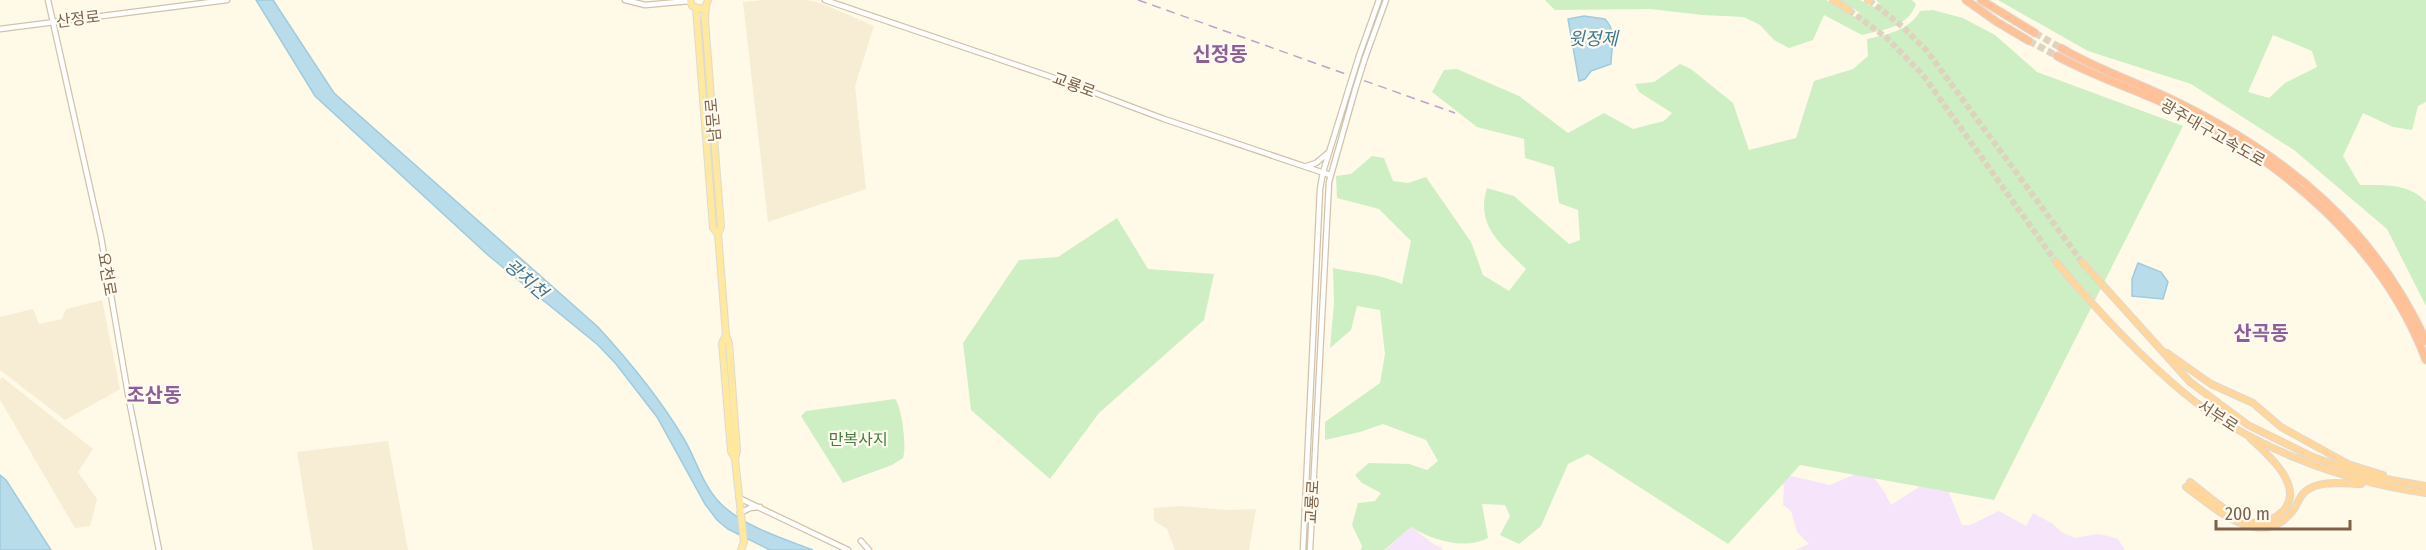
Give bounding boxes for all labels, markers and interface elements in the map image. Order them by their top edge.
street label: 산정로 [55,7,101,31]
water label: 윗정제 [1568,28,1620,50]
district label: 신정동 [1192,42,1248,66]
street label: 교룡로 [1050,69,1098,102]
street label: 광주대구고속도로 [2157,95,2269,171]
street label: 남문로 [702,97,724,143]
street label: 요천로 [94,251,120,298]
water label: 광치천 [500,254,554,305]
district label: 산곡동 [2233,321,2289,345]
district label: 조산동 [126,383,182,407]
street label: 서부로 [2194,396,2242,436]
park label: 만복사지 [829,430,887,449]
street label: 교룡로 [1301,479,1323,525]
scale bar [2216,493,2350,531]
text: 200 m [2225,503,2270,525]

